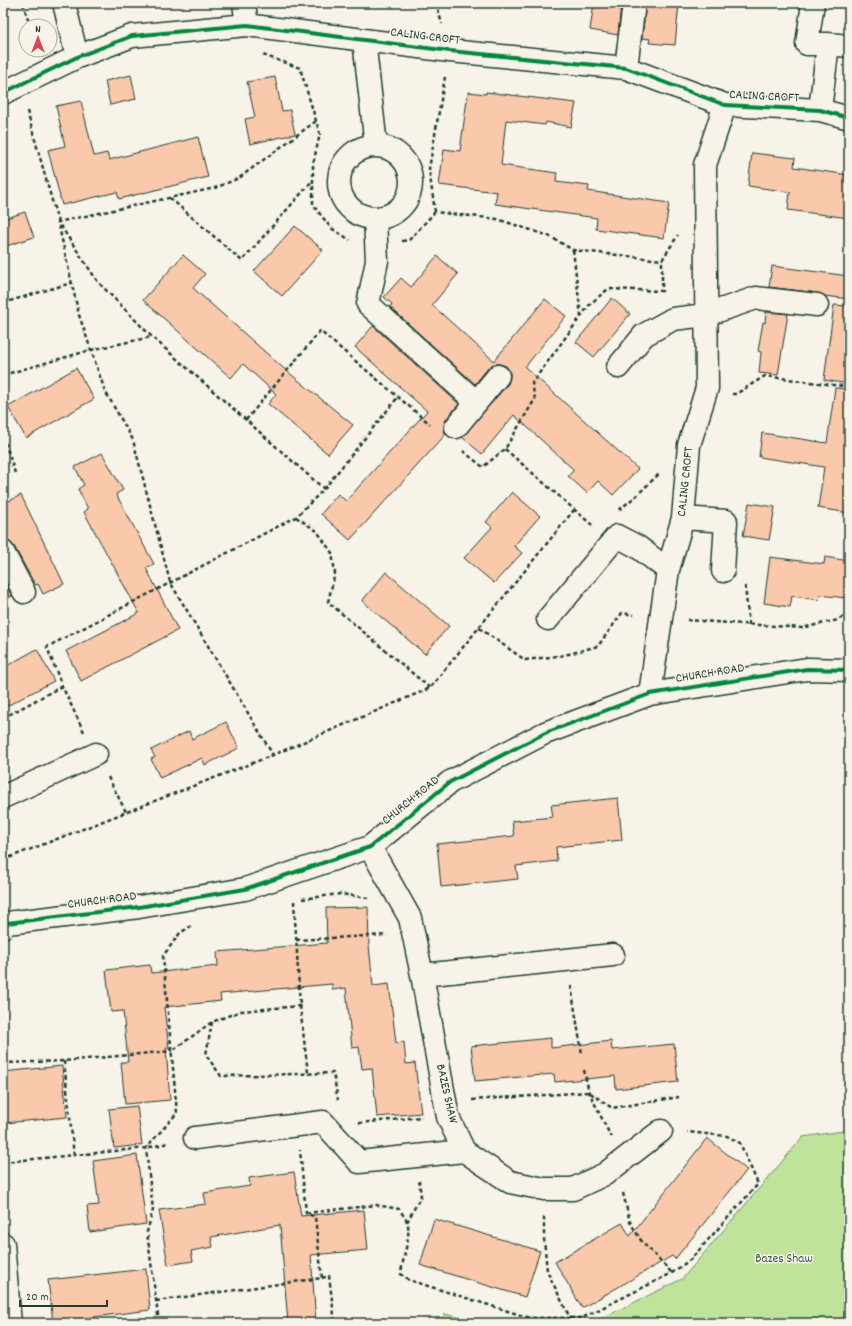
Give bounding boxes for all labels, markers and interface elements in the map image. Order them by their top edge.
north arrow [18,18,58,58]
text: N [35,22,41,38]
street label: CALING CROFT [389,23,461,51]
street label: CALING CROFT [729,86,799,108]
street label: CALING CROFT [673,446,699,518]
street label: CHURCH ROAD [674,659,746,689]
street label: CHURCH ROAD [378,772,444,830]
street label: CHURCH ROAD [66,887,138,915]
street label: BAZES SHAW [430,1062,462,1126]
park label: Bazes Shaw [755,1250,813,1269]
scale bar [20,1282,107,1308]
text: 20 m [26,1289,49,1306]

